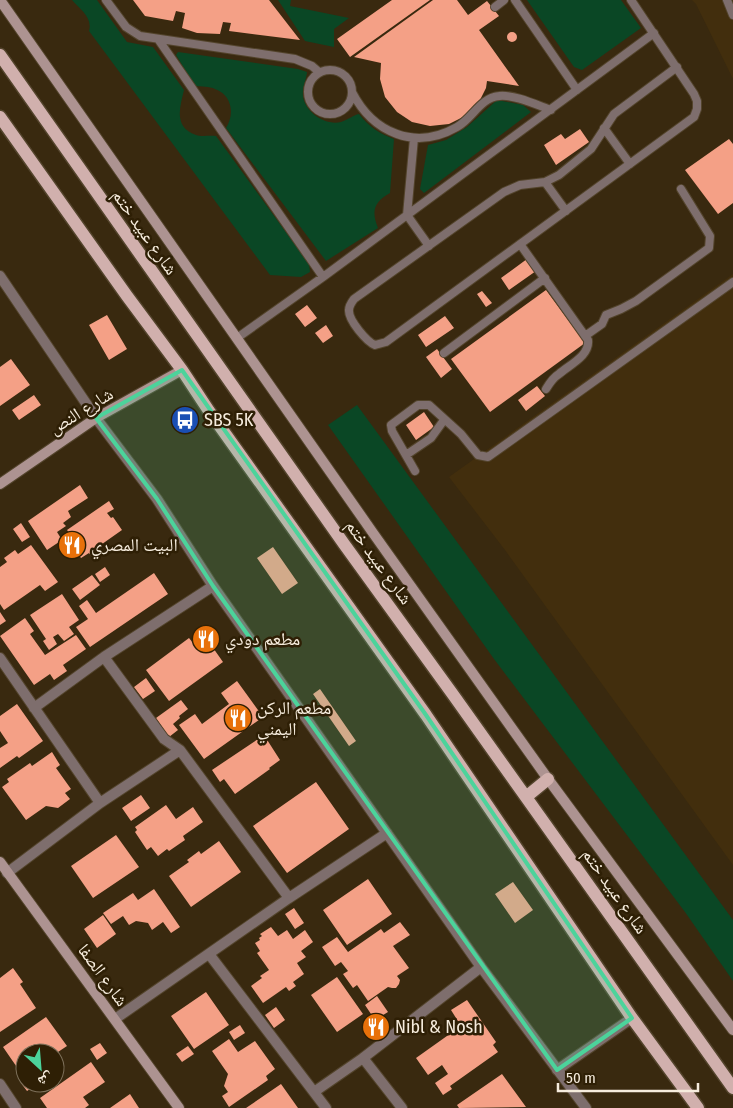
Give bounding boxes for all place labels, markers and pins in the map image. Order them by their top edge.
bus stop icon: SBS 5K [170,405,200,435]
place label: SBS 5K [204,409,254,431]
restaurant icon: البيت المصري [57,530,87,560]
place label: البيت المصري [91,534,178,560]
restaurant icon: مطعم دودي [191,624,221,654]
place label: مطعم دودي [225,628,300,654]
place label: مطعم الركن اليمني [257,697,331,744]
restaurant icon: مطعم الركن اليمني [223,703,253,733]
restaurant icon: Nibl & Nosh [361,1012,391,1042]
place label: Nibl & Nosh [395,1016,483,1038]

